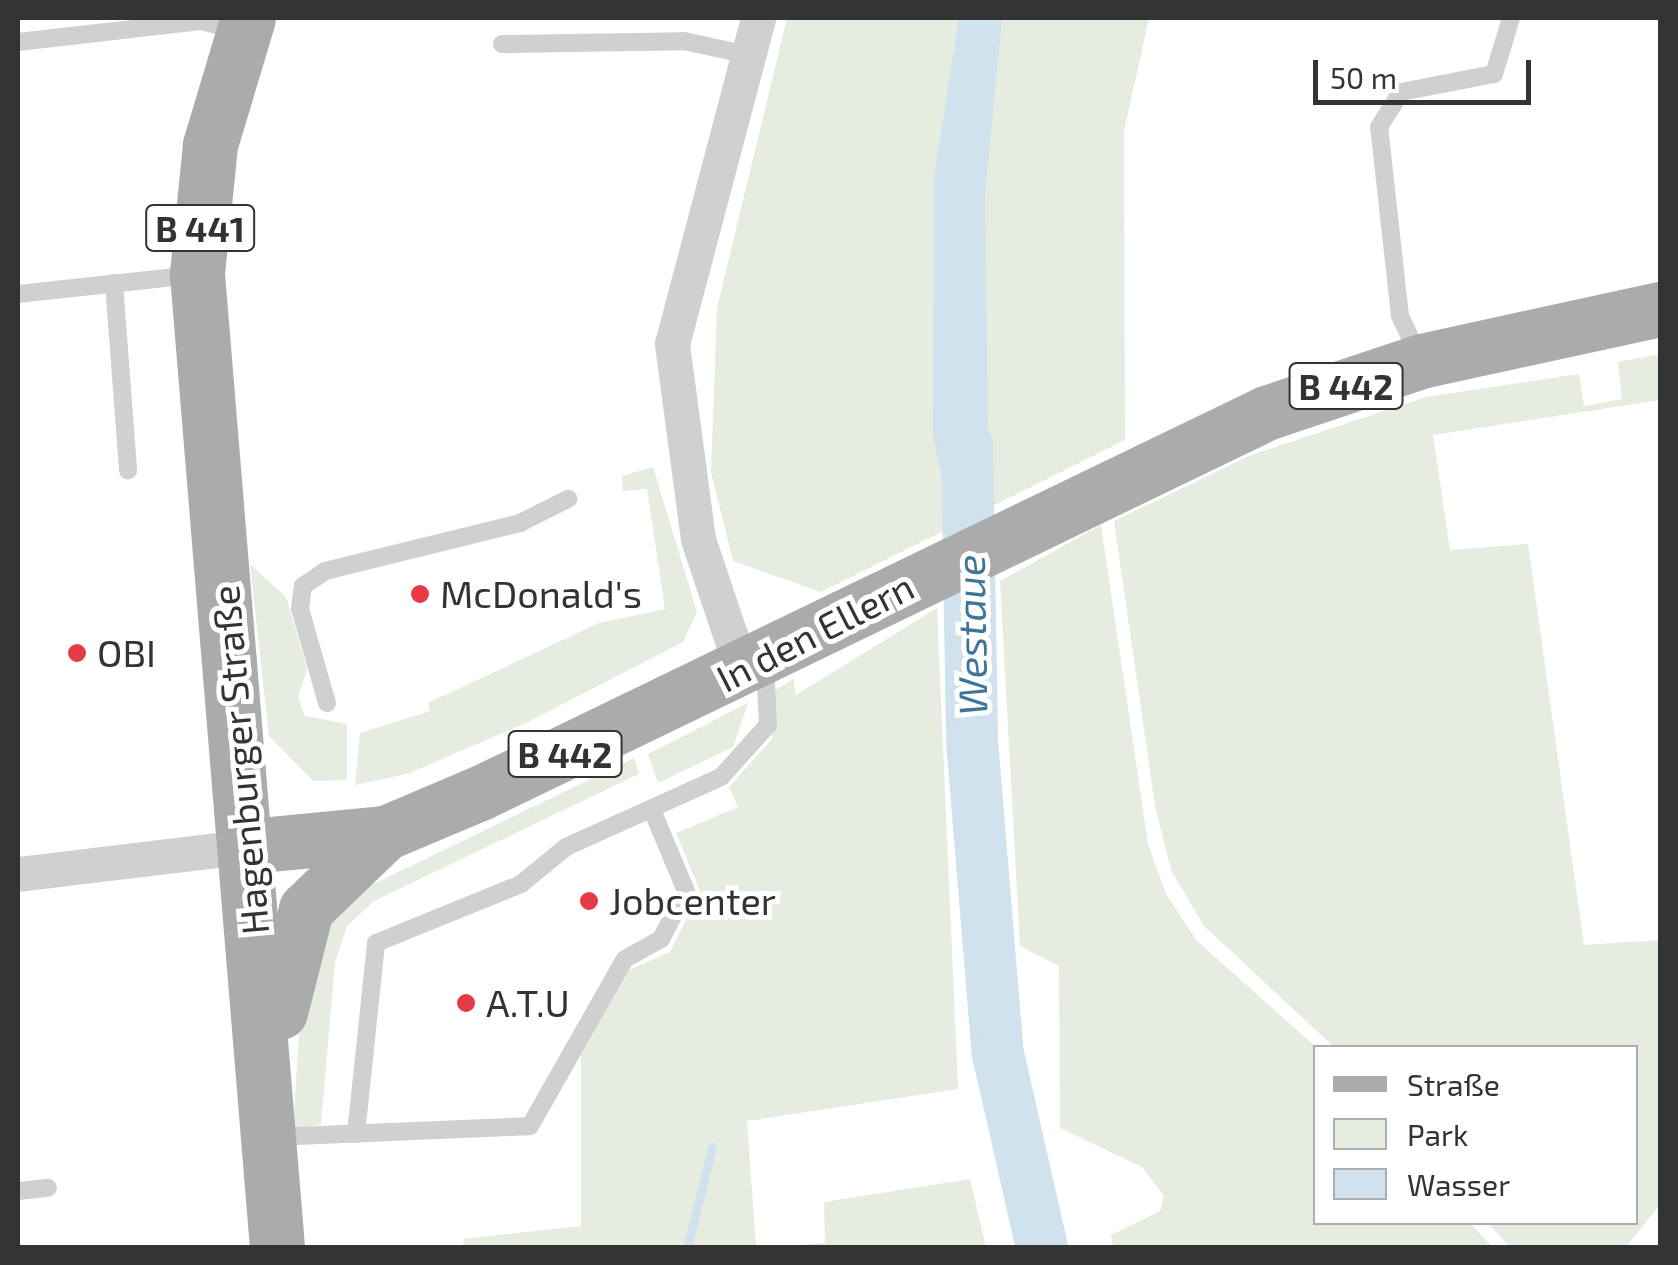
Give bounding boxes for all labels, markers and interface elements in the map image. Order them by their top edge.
scale bar [1318,40,1536,102]
text: 50 m [1330,59,1397,95]
road number: B 441 [145,198,255,258]
road number: B 442 [1288,356,1404,416]
water label: Westaue [945,554,995,716]
street label: In den Ellern [709,563,921,701]
place label: McDonald's [440,571,642,617]
street label: Hagenburger Straße [202,583,278,937]
marker: McDonald's [409,583,431,605]
place label: OBI [97,630,156,676]
marker: OBI [66,642,88,664]
road number: B 442 [508,724,622,784]
place label: Jobcenter [609,878,776,924]
marker: Jobcenter [578,890,600,912]
place label: A.T.U [486,980,570,1026]
marker: A.T.U [455,992,477,1014]
legend [1313,1045,1638,1225]
text: Straße [1407,1066,1500,1102]
text: Park [1407,1116,1468,1152]
text: Wasser [1407,1166,1510,1202]

